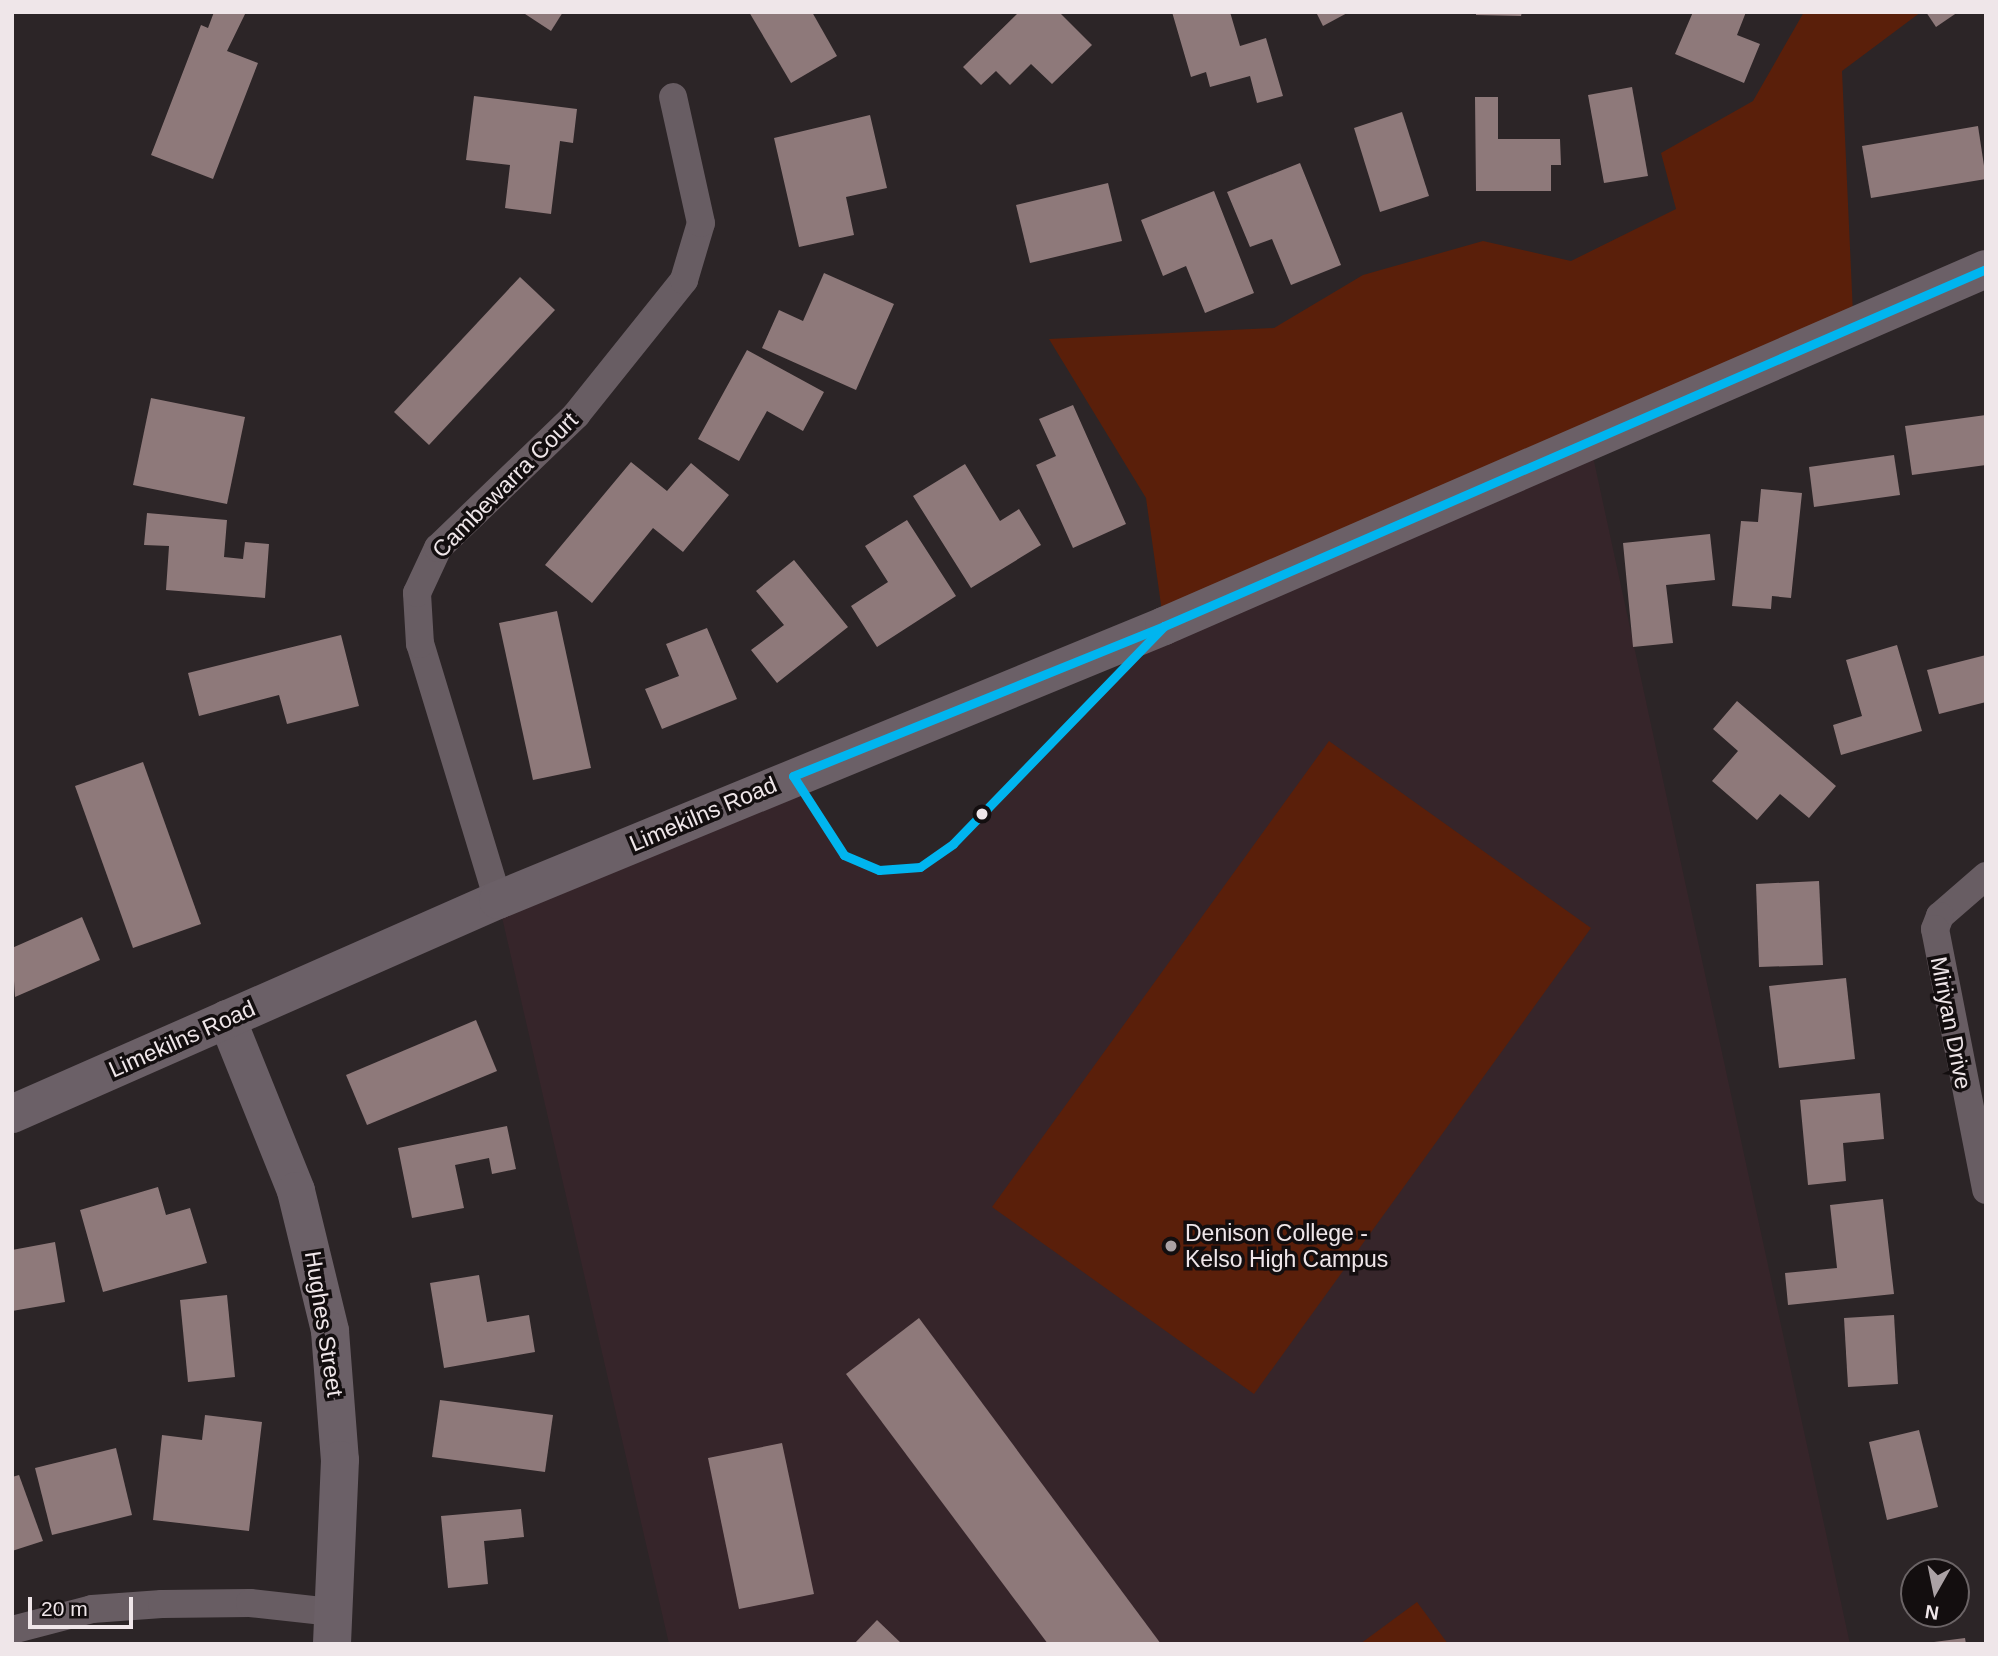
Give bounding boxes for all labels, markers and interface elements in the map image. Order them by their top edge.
street label: Cambewarra Court [427,407,583,563]
street label: Limekilns Road [625,771,781,857]
unlabelled marker [975,807,989,821]
street label: Miriyan Drive [1925,955,1977,1091]
street label: Limekilns Road [105,994,259,1084]
place label: Denison College - Kelso High Campus [1185,1219,1388,1273]
marker: Denison College - Kelso High Campus [1163,1238,1179,1254]
street label: Hughes Street [299,1249,349,1399]
north arrow [1900,1558,1970,1628]
scale bar [32,1582,136,1626]
text: 20 m [41,1597,88,1620]
text: N [1924,1601,1940,1624]

